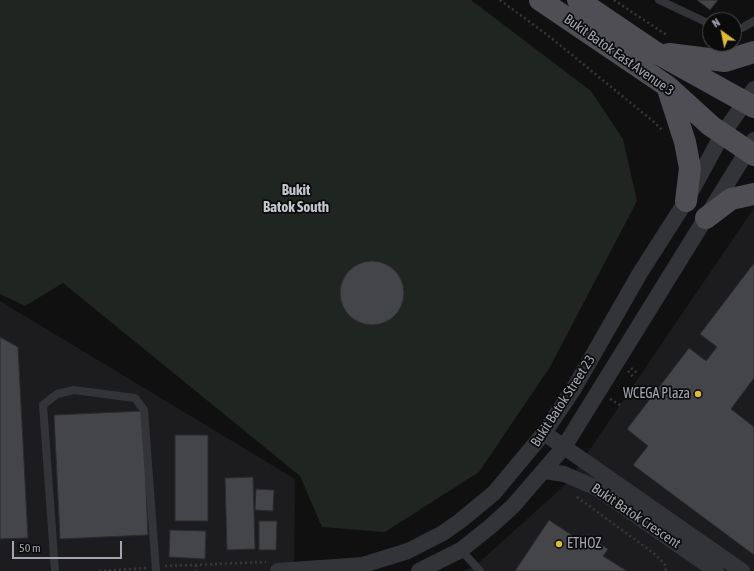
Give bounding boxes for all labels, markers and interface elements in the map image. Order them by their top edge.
street label: Bukit Batok East Avenue 3 [561,11,677,99]
north arrow [702,12,742,52]
text: N [710,16,722,30]
district label: Bukit Batok South [263,181,329,216]
street label: Bukit Batok Street 23 [527,352,599,450]
place label: WCEGA Plaza [623,386,690,402]
marker: WCEGA Plaza [693,389,703,399]
street label: Bukit Batok Crescent [588,480,684,552]
scale bar [14,533,124,559]
place label: ETHOZ [567,536,601,552]
marker: ETHOZ [554,539,564,549]
text: 50 m [19,541,41,555]

